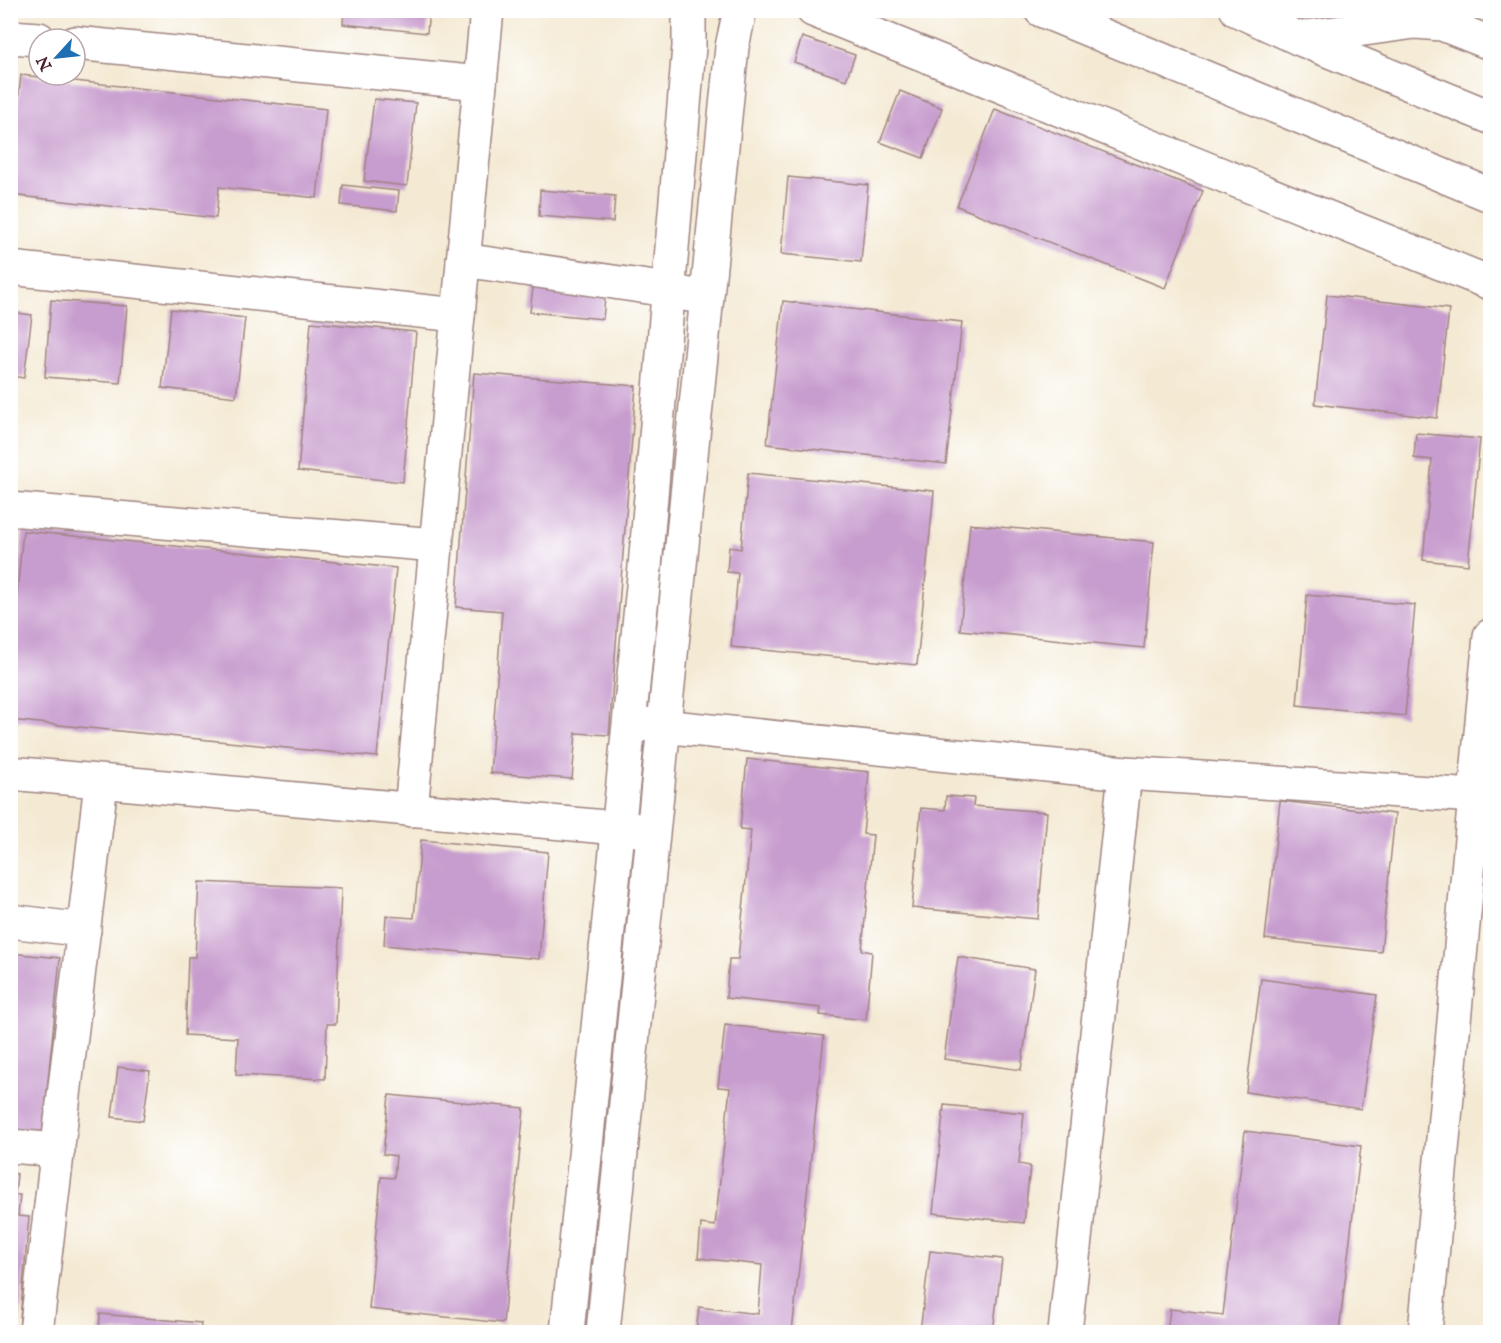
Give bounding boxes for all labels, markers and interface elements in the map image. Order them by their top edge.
north arrow [27,27,87,87]
text: N [33,52,58,75]

